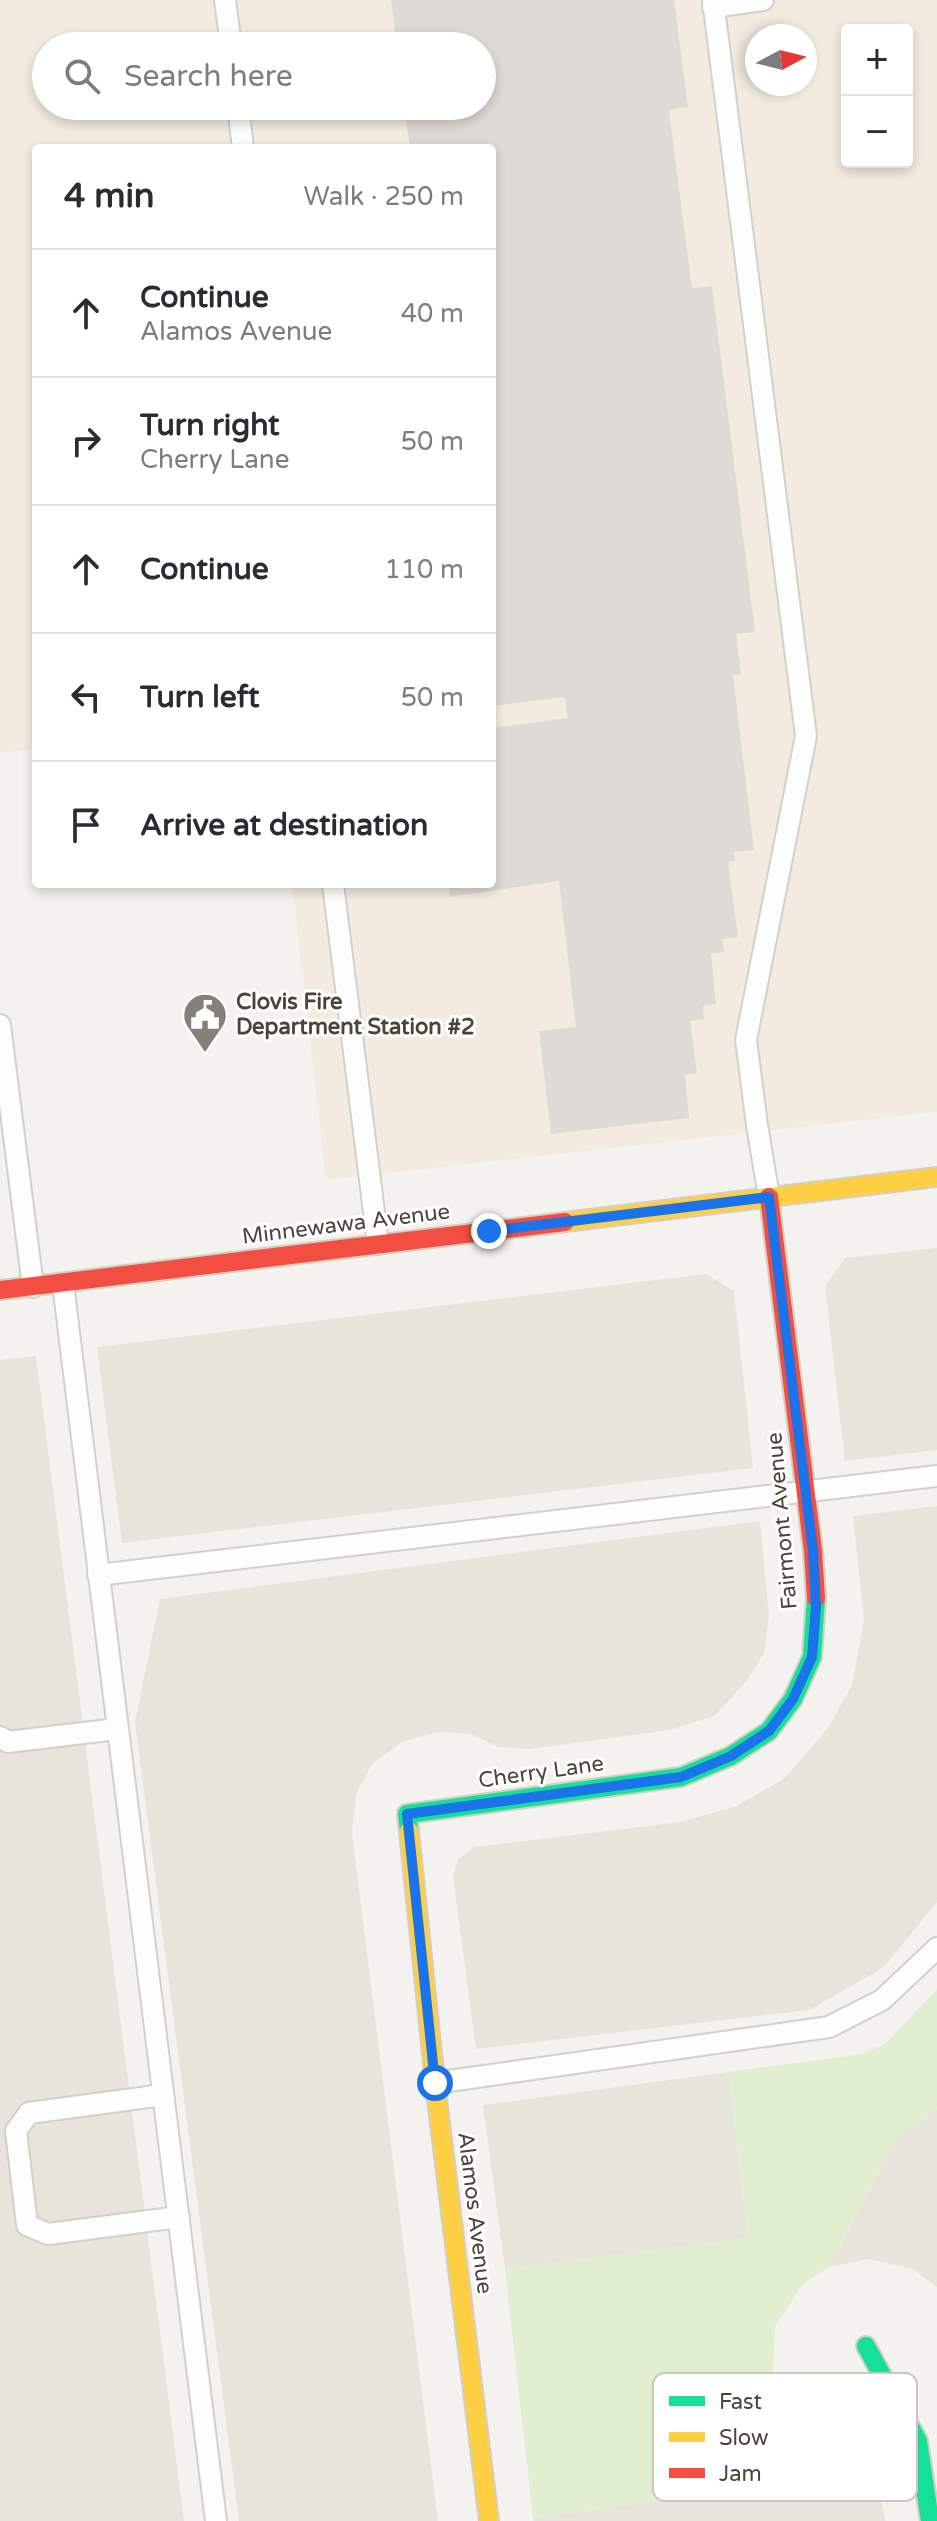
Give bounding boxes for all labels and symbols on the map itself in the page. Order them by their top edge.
north arrow [745,24,817,96]
place label: Clovis Fire Department Station #2 [236,989,475,1040]
public building icon: Clovis Fire Department Station #2 [181,991,229,1054]
street label: Minnewawa Avenue [241,1198,451,1250]
route end [471,1213,507,1249]
street label: Fairmont Avenue [761,1431,803,1611]
street label: Cherry Lane [477,1750,605,1794]
route start [417,2065,453,2101]
street label: Alamos Avenue [452,2131,498,2295]
legend [653,2373,917,2501]
text: Fast [719,2389,762,2415]
text: Slow [719,2425,769,2451]
text: Jam [719,2461,762,2487]

